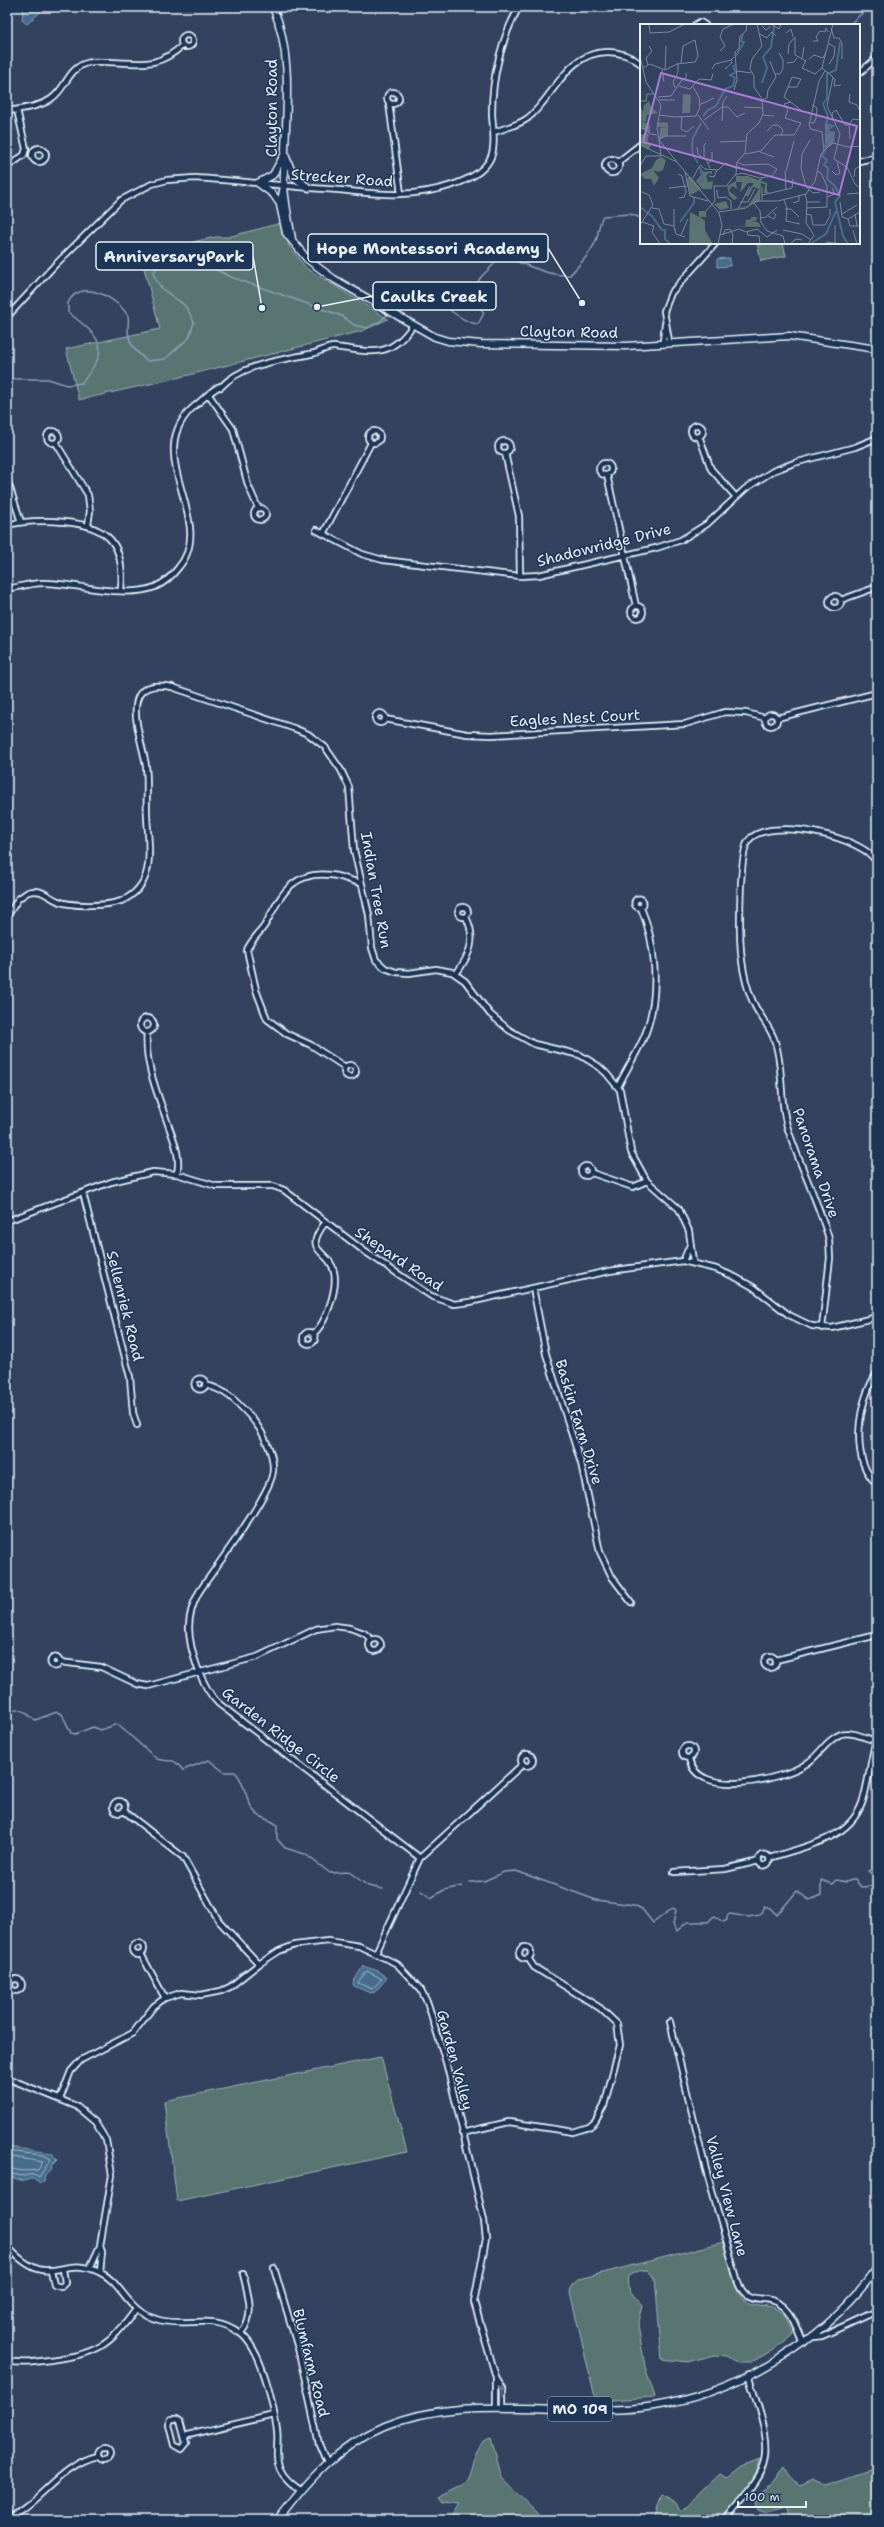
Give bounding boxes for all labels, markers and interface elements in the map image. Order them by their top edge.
inset map [640,24,860,244]
street label: Clayton Road [262,58,282,157]
street label: Strecker Road [290,164,394,192]
callout: Hope Montessori Academy [308,234,548,262]
text: Hope Montessori Academy [316,238,540,259]
callout: AnniversaryPark [96,242,253,270]
text: AnniversaryPark [103,246,245,267]
callout: Caulks Creek [373,282,496,310]
text: Caulks Creek [380,286,488,307]
street label: Clayton Road [520,321,619,343]
street label: Shadowridge Drive [535,519,673,571]
street label: Eagles Nest Court [509,705,641,731]
street label: Indian Tree Run [356,830,396,950]
street label: Panorama Drive [788,1105,844,1221]
street label: Shepard Road [351,1222,447,1296]
street label: Sellenriek Road [102,1249,148,1364]
street label: Baskin Farm Drive [550,1357,608,1487]
street label: Garden Ridge Circle [218,1683,344,1787]
street label: Garden Valley [432,2008,478,2112]
street label: Valley View Lane [701,2133,753,2259]
street label: Blumfarm Road [288,2307,334,2420]
one-way arrow [499,2385,506,2397]
road number: MO 109 [548,2397,612,2421]
scale bar [738,2483,806,2509]
text: 100 m [744,2489,780,2505]

